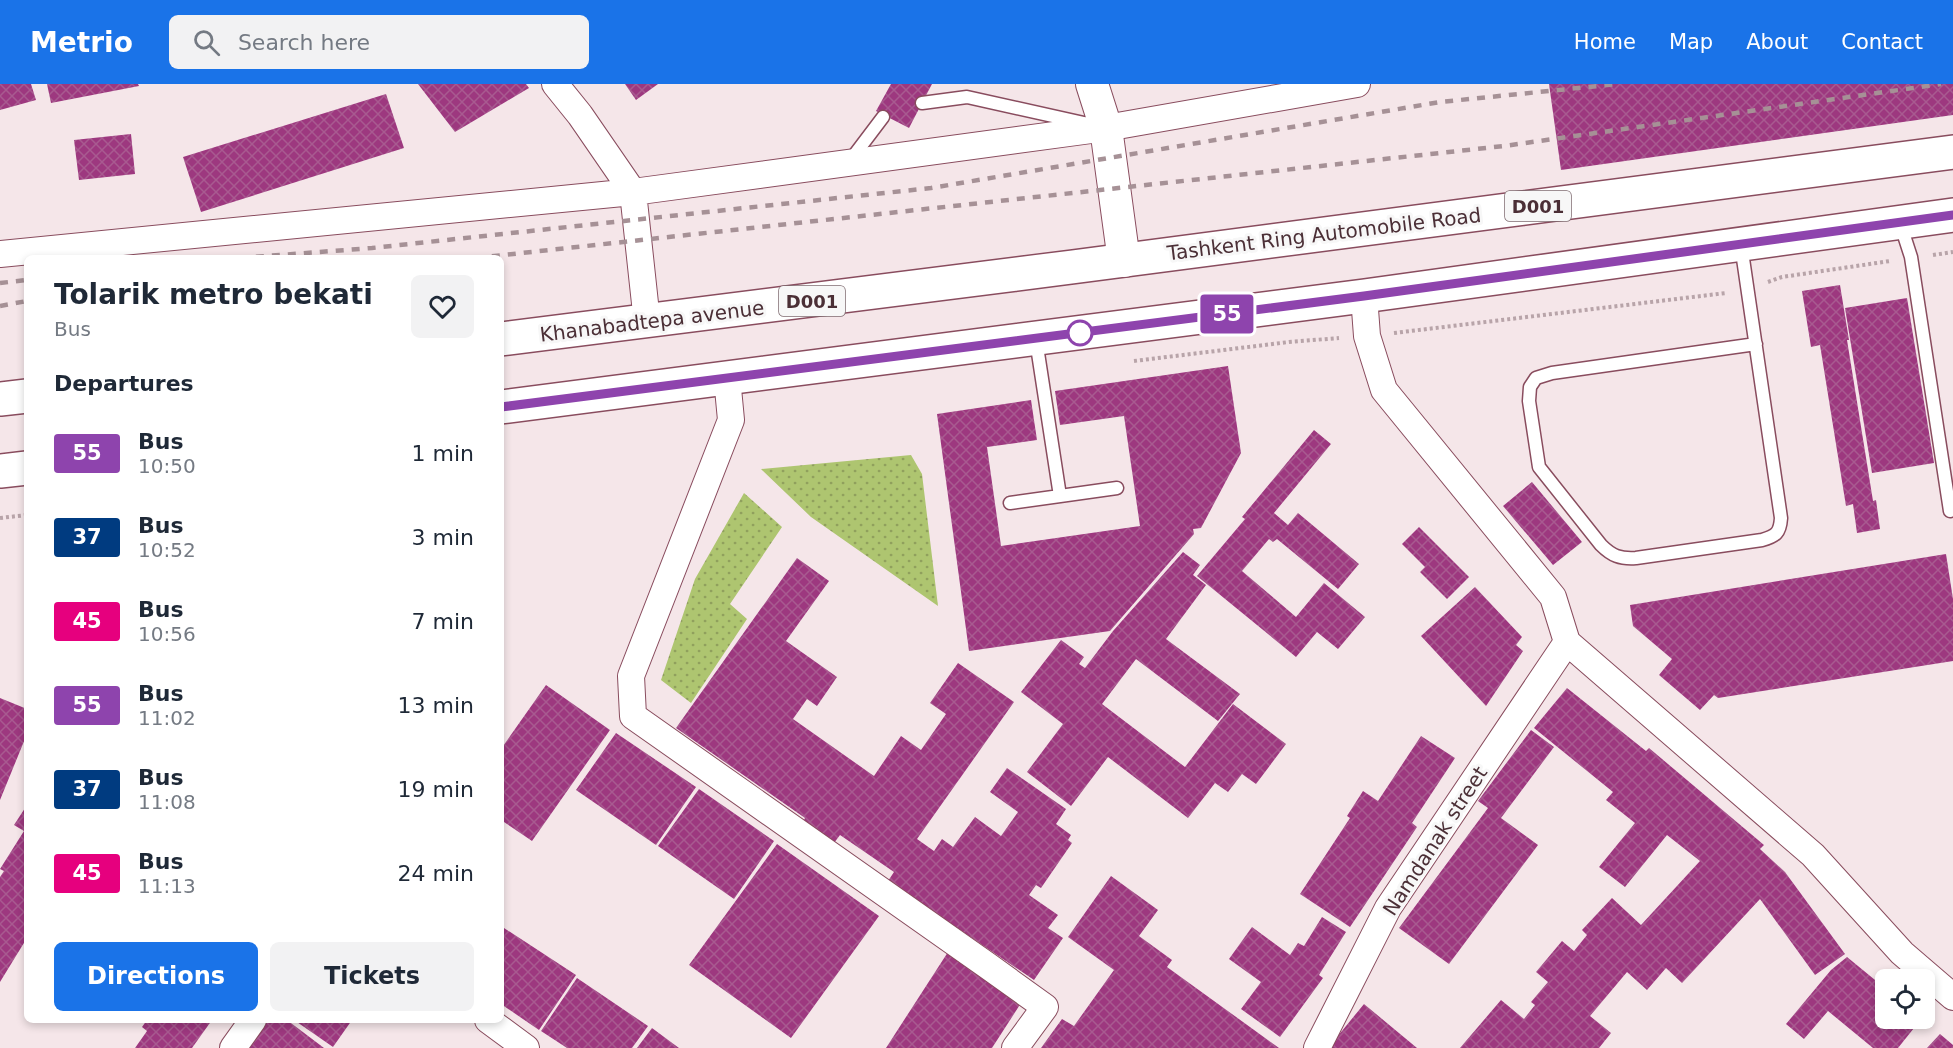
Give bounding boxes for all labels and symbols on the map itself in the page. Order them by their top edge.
road number: D001 [1505,191,1571,221]
street label: Tashkent Ring Automobile Road [1165,203,1482,265]
road number: D001 [779,286,845,316]
line badge: 55 [1200,294,1254,334]
street label: Khanabadtepa avenue [538,295,766,347]
unlabelled marker [1067,320,1093,346]
street label: Namdanak street [1378,762,1492,920]

